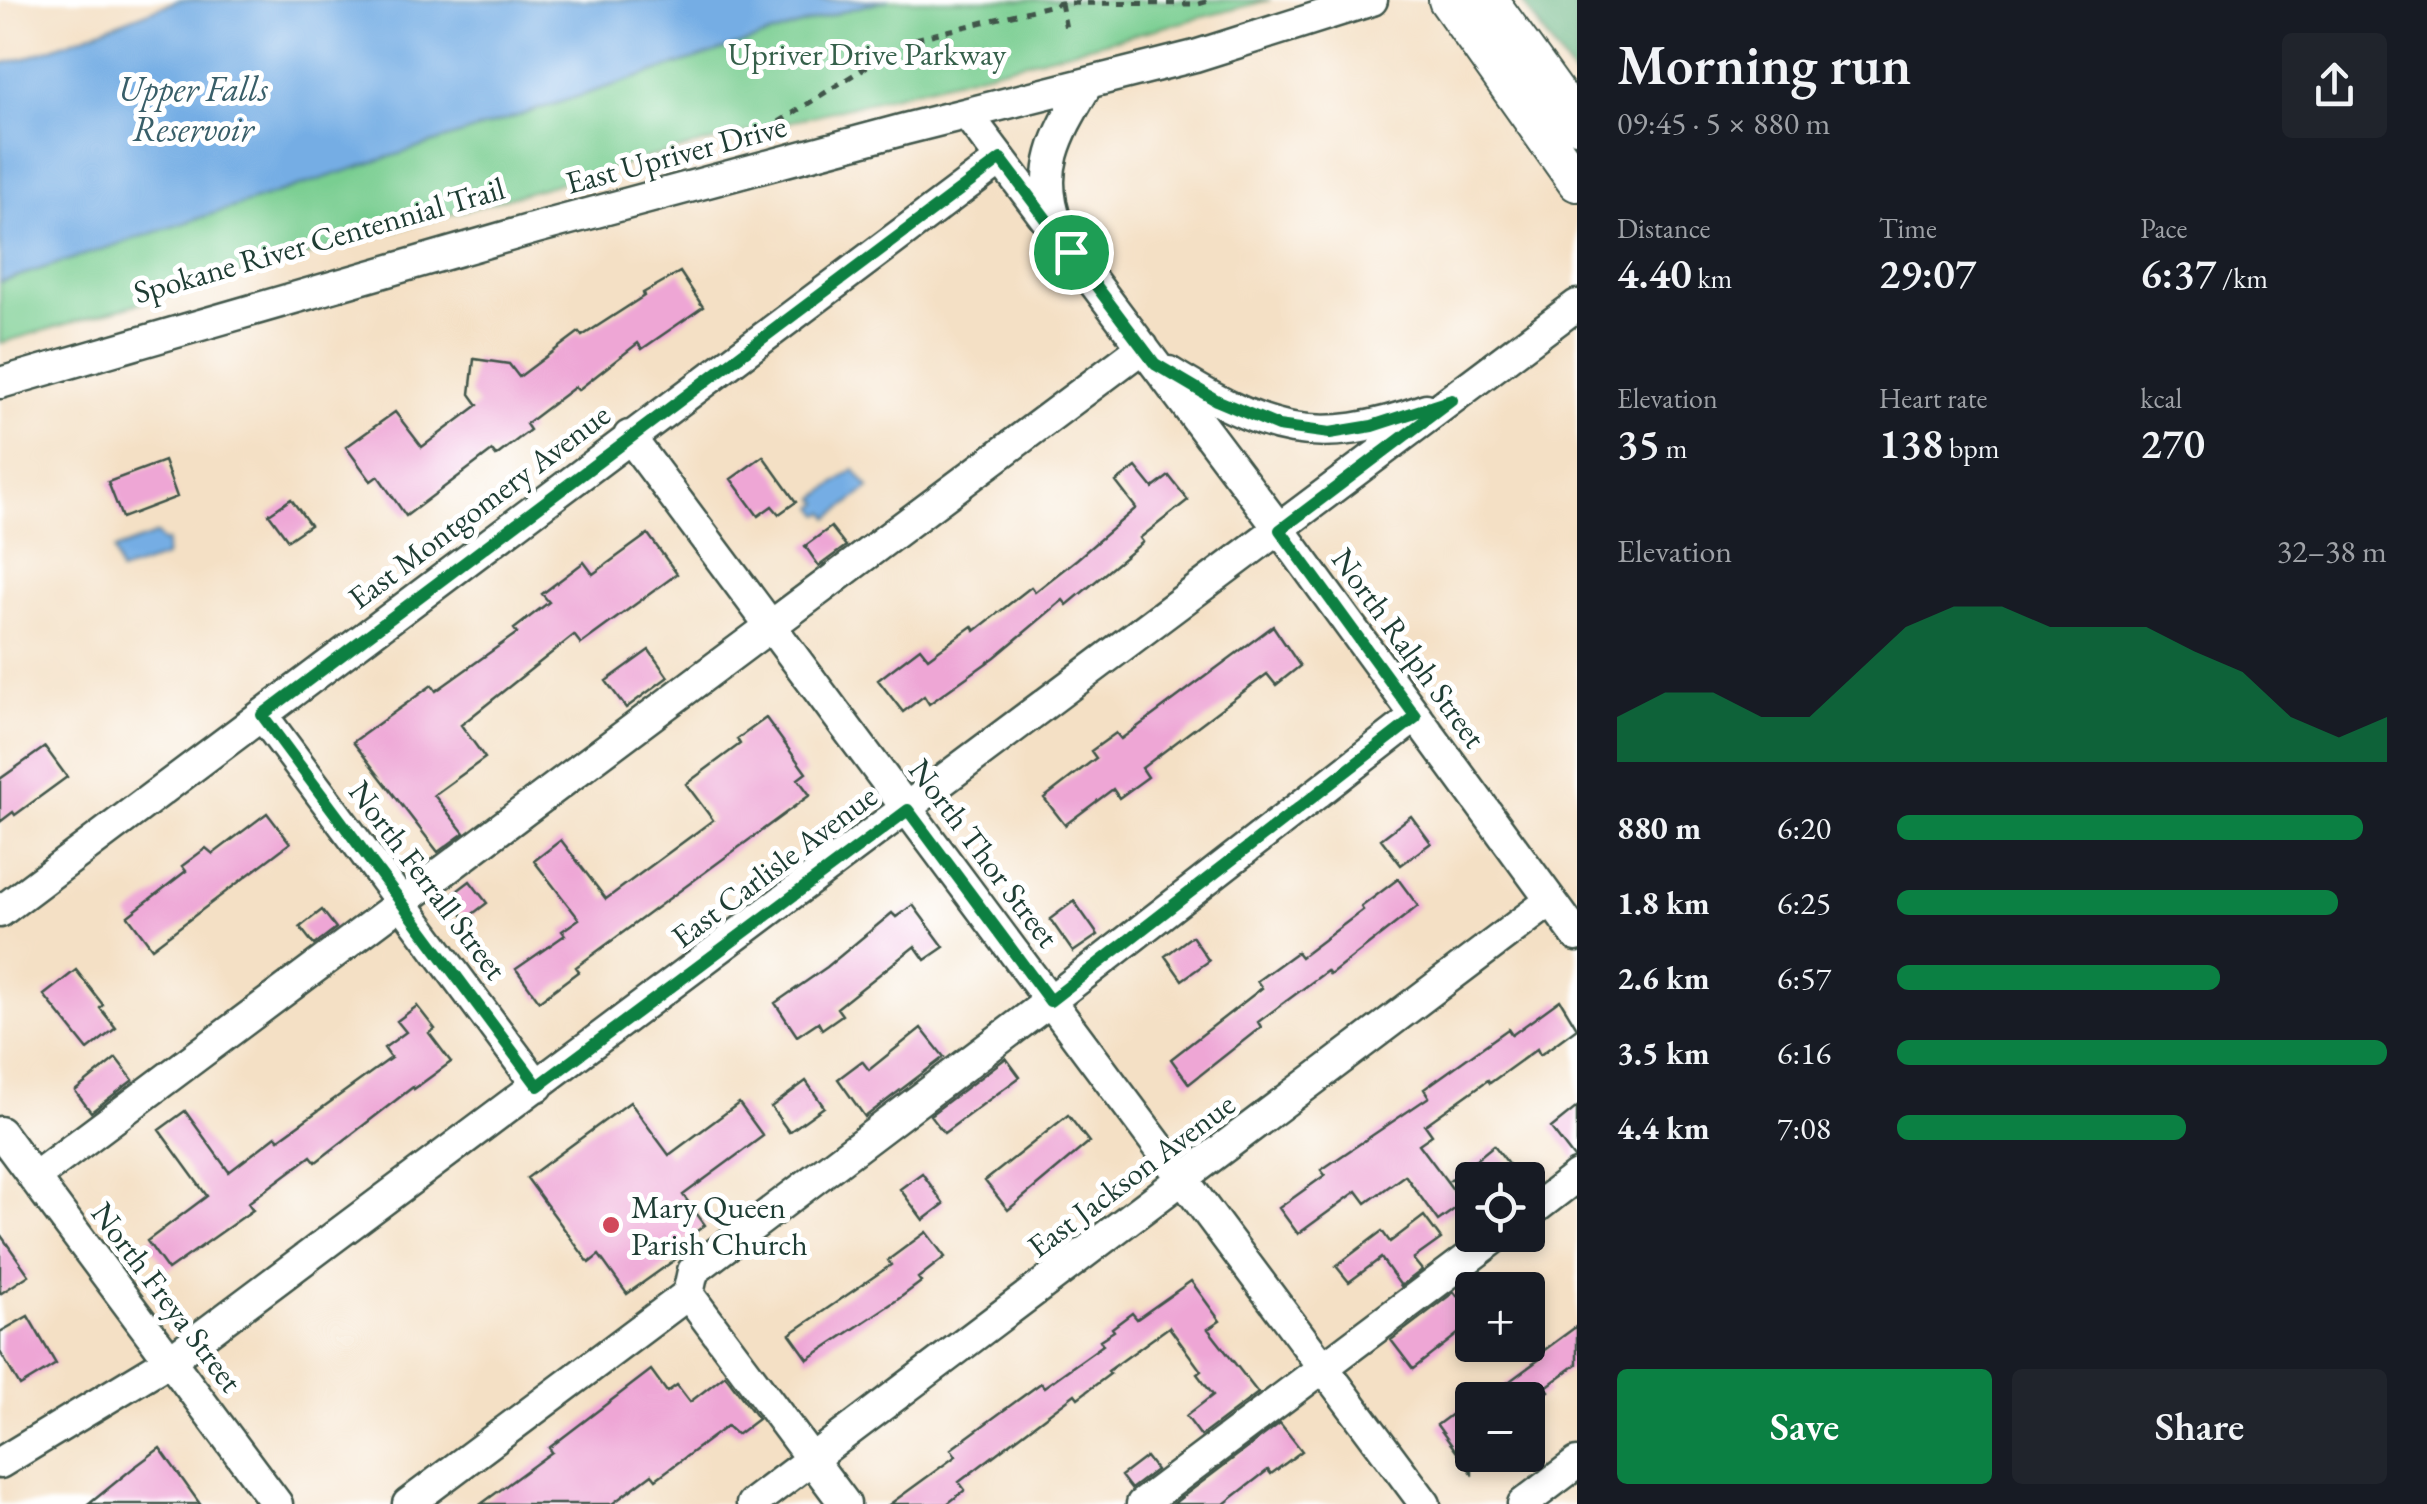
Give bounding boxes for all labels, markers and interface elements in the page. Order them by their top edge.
text: Morning run [1617,29,1911,100]
park label: Upriver Drive Parkway [728,33,1007,75]
button: share [2282,33,2387,138]
water label: Upper Falls Reservoir [118,66,268,151]
text: 09:45 · 5 × 880 m [1617,102,1830,144]
street label: East Upriver Drive [561,104,791,204]
street label: Spokane River Centennial Trail [129,167,510,313]
pin [1029,210,1114,295]
text: Distance [1617,210,1711,246]
text: Time [1879,210,1937,246]
text: Pace [2140,210,2187,246]
icon: arrive [1044,225,1099,280]
text: 4.40 [1617,246,1692,301]
text: 29:07 [1879,246,1976,301]
text: 6:37 [2140,246,2216,301]
text: km [1692,260,1732,296]
text: /km [2216,260,2268,296]
text: Elevation [1617,380,1718,416]
text: Heart rate [1879,380,1987,416]
text: kcal [2140,380,2182,416]
street label: East Montgomery Avenue [339,394,619,618]
text: 35 [1617,416,1660,471]
text: 138 [1879,416,1943,471]
text: 270 [2140,416,2205,471]
text: m [1660,430,1687,466]
text: bpm [1943,430,2000,466]
text: Elevation [1617,530,1732,572]
text: 32–38 m [2277,530,2387,572]
street label: North Ralph Street [1322,540,1496,756]
street label: North Thor Street [899,750,1069,956]
street label: North Ferrall Street [339,772,517,988]
street label: East Carlisle Avenue [663,775,885,957]
text: 880 m [1617,807,1701,849]
text: 6:20 [1777,807,1831,849]
text: 1.8 km [1617,882,1710,924]
text: 6:25 [1777,882,1831,924]
text: 2.6 km [1617,957,1710,999]
text: 6:57 [1777,957,1831,999]
text: 3.5 km [1617,1032,1710,1074]
text: 6:16 [1777,1032,1831,1074]
street label: East Jackson Avenue [1019,1083,1243,1267]
text: 4.4 km [1617,1107,1710,1149]
text: 7:08 [1777,1107,1831,1149]
map controls [1455,1162,1545,1472]
button: locate [1455,1162,1545,1252]
place label: Mary Queen Parish Church [631,1186,808,1265]
street label: North Freya Street [82,1194,252,1400]
marker: Mary Queen Parish Church [600,1214,622,1236]
button: + [1455,1272,1545,1362]
button: Save [1617,1369,1992,1484]
button: Share [2012,1369,2387,1484]
button: − [1455,1382,1545,1472]

